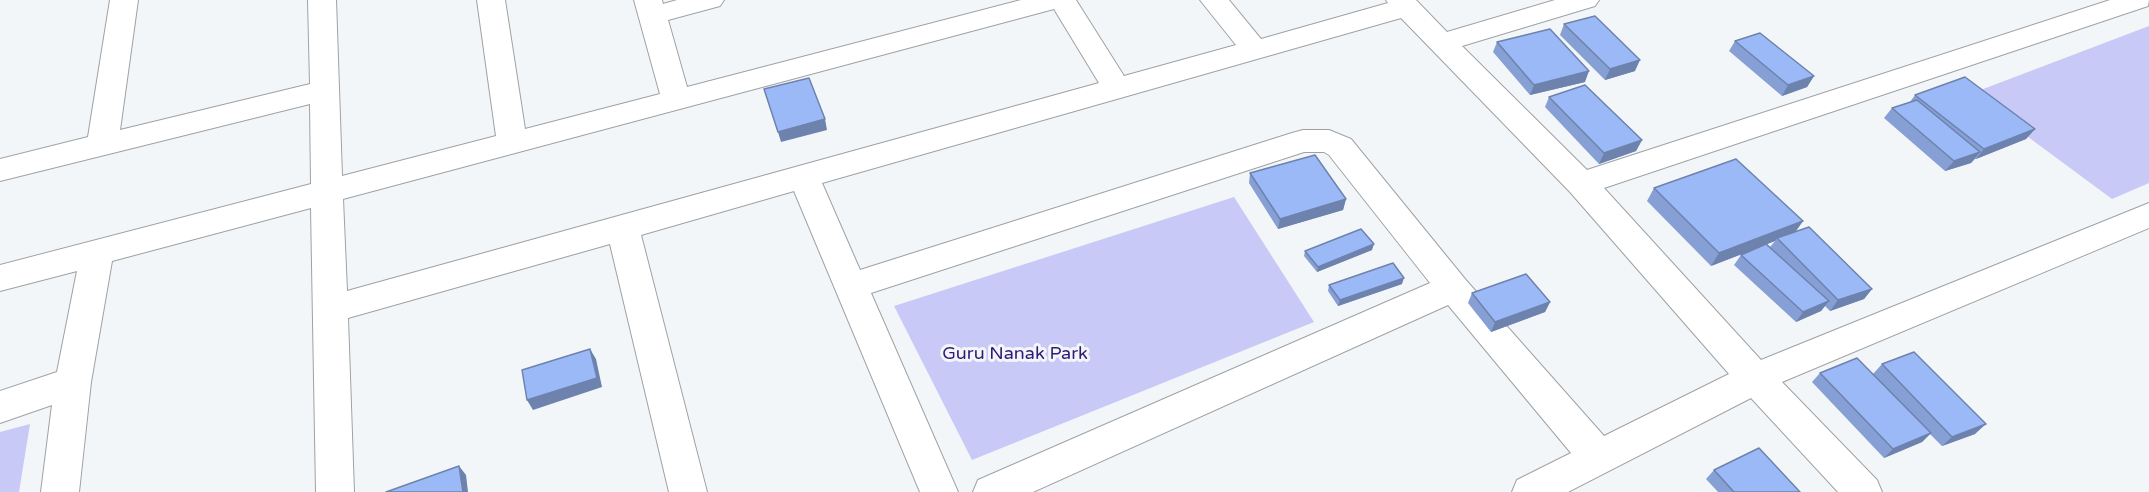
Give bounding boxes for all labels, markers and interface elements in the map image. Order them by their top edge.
park label: Guru Nanak Park [942,343,1088,365]

